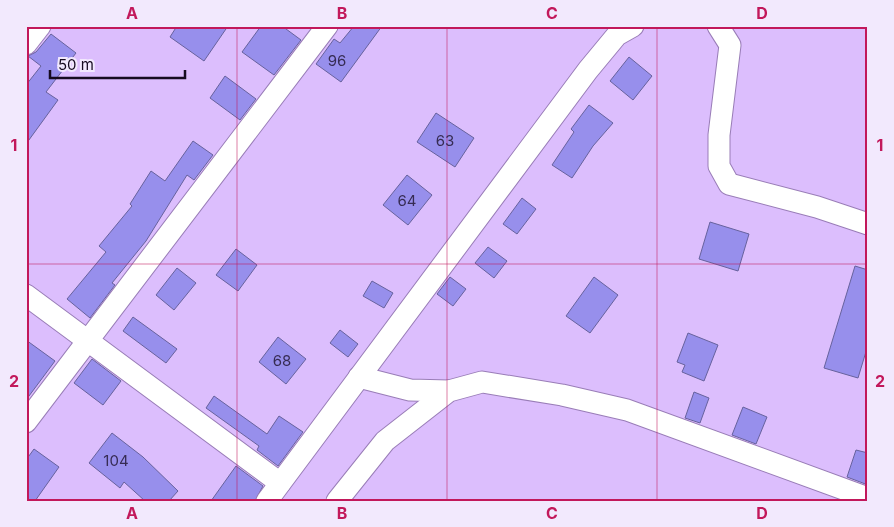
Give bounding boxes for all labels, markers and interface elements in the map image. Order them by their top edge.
text: A [126,3,138,23]
text: B [337,3,347,23]
text: C [546,3,558,23]
text: D [756,3,768,23]
scale bar [50,48,185,80]
house number: 96 [328,51,346,70]
text: 50 m [58,55,94,74]
house number: 63 [436,131,454,150]
text: 1 [11,135,17,155]
text: 1 [877,135,883,155]
house number: 64 [398,191,417,210]
house number: 68 [273,351,291,370]
text: 2 [9,371,19,391]
text: 2 [875,371,885,391]
house number: 104 [103,451,129,470]
text: A [126,503,138,523]
text: B [337,503,347,523]
text: C [546,503,558,523]
text: D [756,503,768,523]

